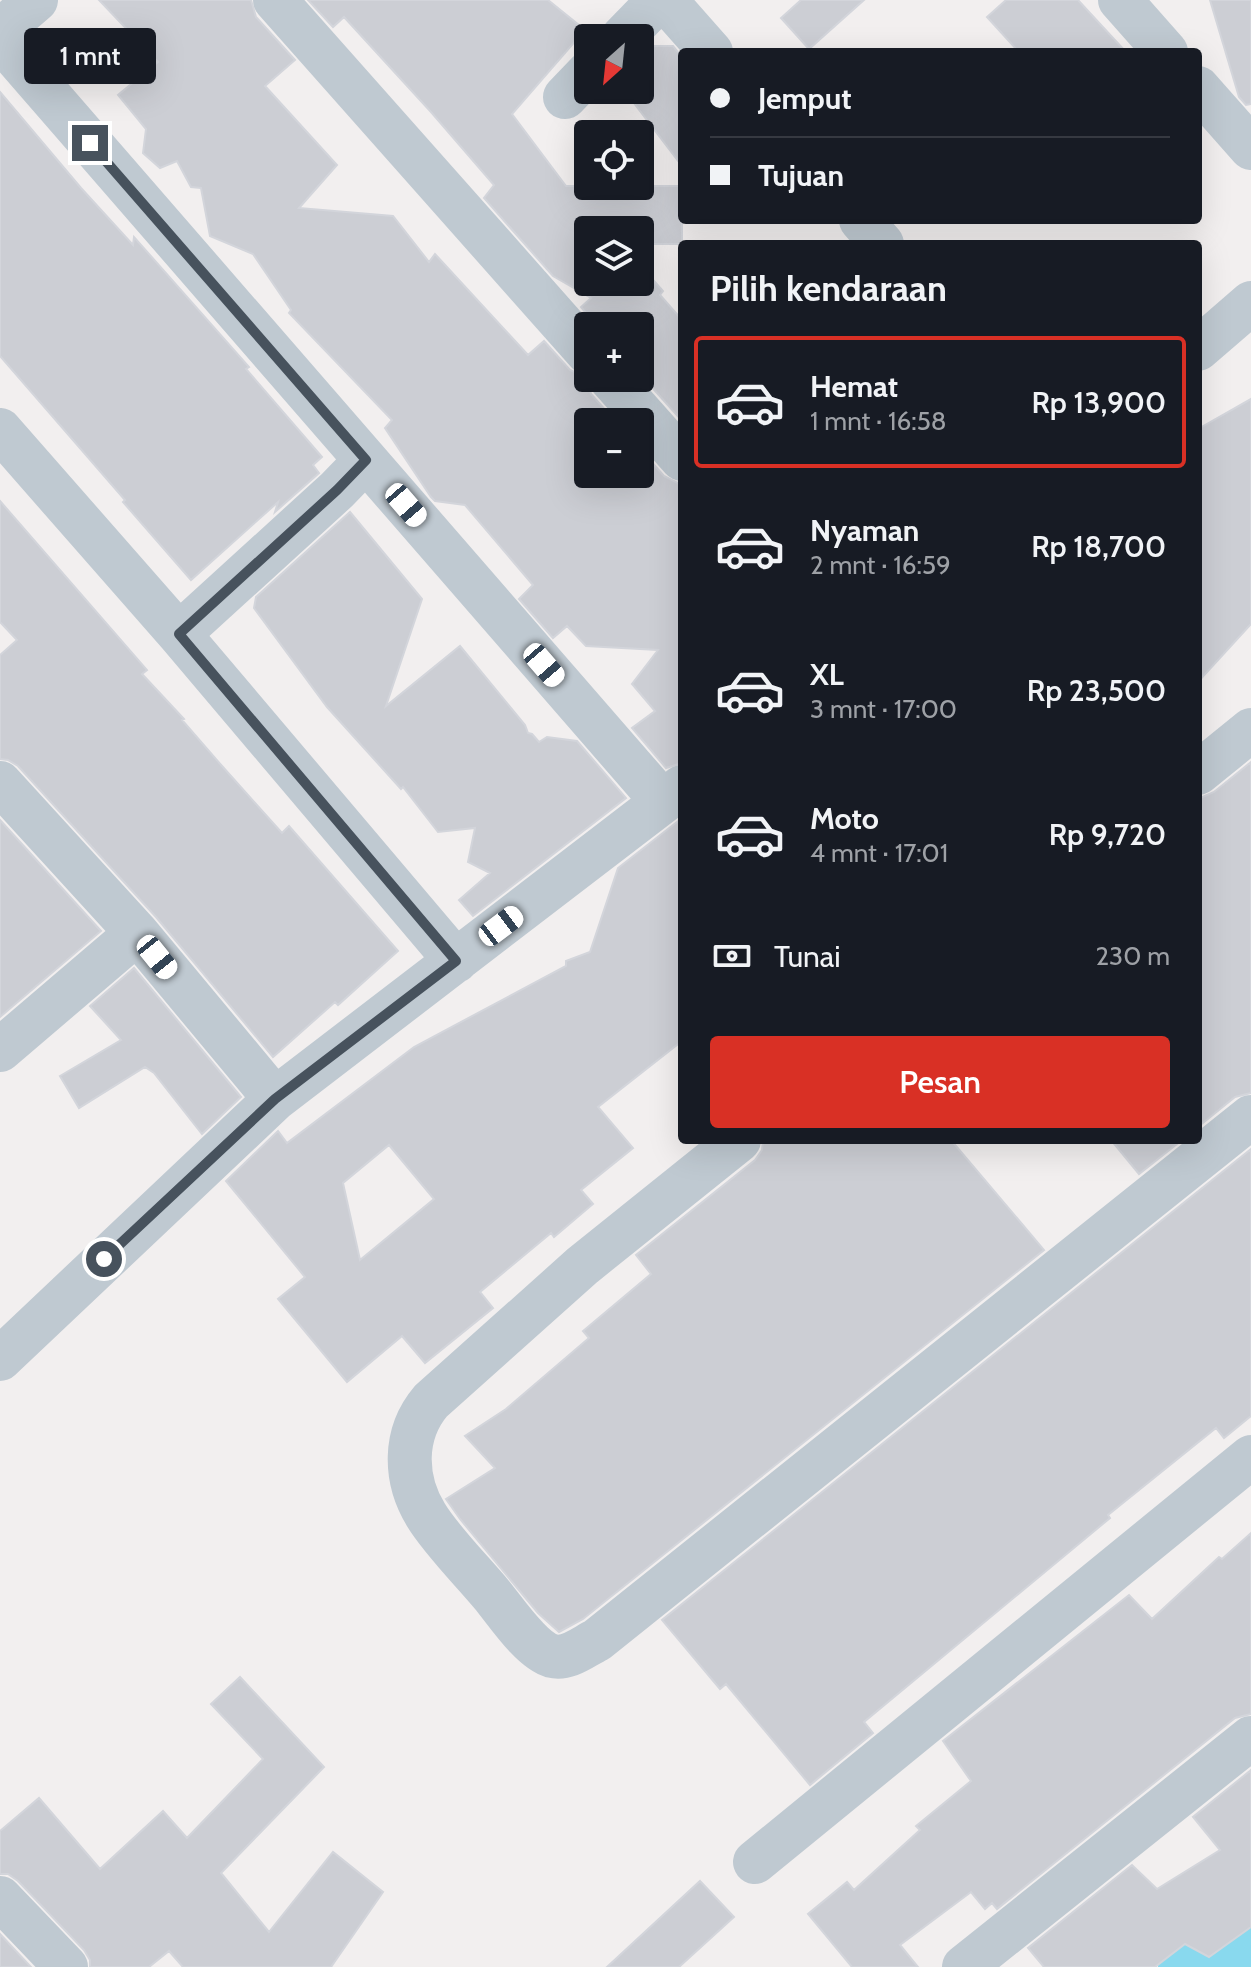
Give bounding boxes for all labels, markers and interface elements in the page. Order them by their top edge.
north arrow [574,24,654,104]
map controls [574,24,654,488]
callout: 1 mnt [24,27,156,83]
text: 1 mnt [60,40,120,72]
text: Jemput [758,80,852,117]
button: locate [574,120,654,200]
route end [72,125,108,161]
text: Tujuan [758,157,844,194]
button: layers [574,216,654,296]
text: Pilih kendaraan [710,266,947,310]
button: + [574,312,654,392]
icon: car [714,366,786,438]
text: Hemat [810,368,898,405]
text: Rp 13,900 [1032,384,1166,421]
text: 1 mnt · 16:58 [810,405,947,437]
button: − [574,408,654,488]
car [381,479,431,531]
icon: car [714,510,786,582]
text: Nyaman [810,512,919,549]
text: Rp 18,700 [1031,528,1166,565]
text: 2 mnt · 16:59 [810,549,951,581]
car [519,639,569,691]
icon: car [714,654,786,726]
text: XL [810,656,844,693]
text: Rp 23,500 [1027,672,1166,709]
text: 3 mnt · 17:00 [810,693,957,725]
icon: car [714,798,786,870]
text: Moto [810,800,879,837]
text: Rp 9,720 [1049,816,1166,853]
text: 4 mnt · 17:01 [810,837,948,869]
car [475,902,527,950]
car [133,931,181,983]
icon: cash [710,934,754,978]
text: Tunai [774,938,841,975]
text: 230 m [1096,940,1170,972]
button: Pesan [710,1036,1170,1128]
route start [86,1241,122,1277]

